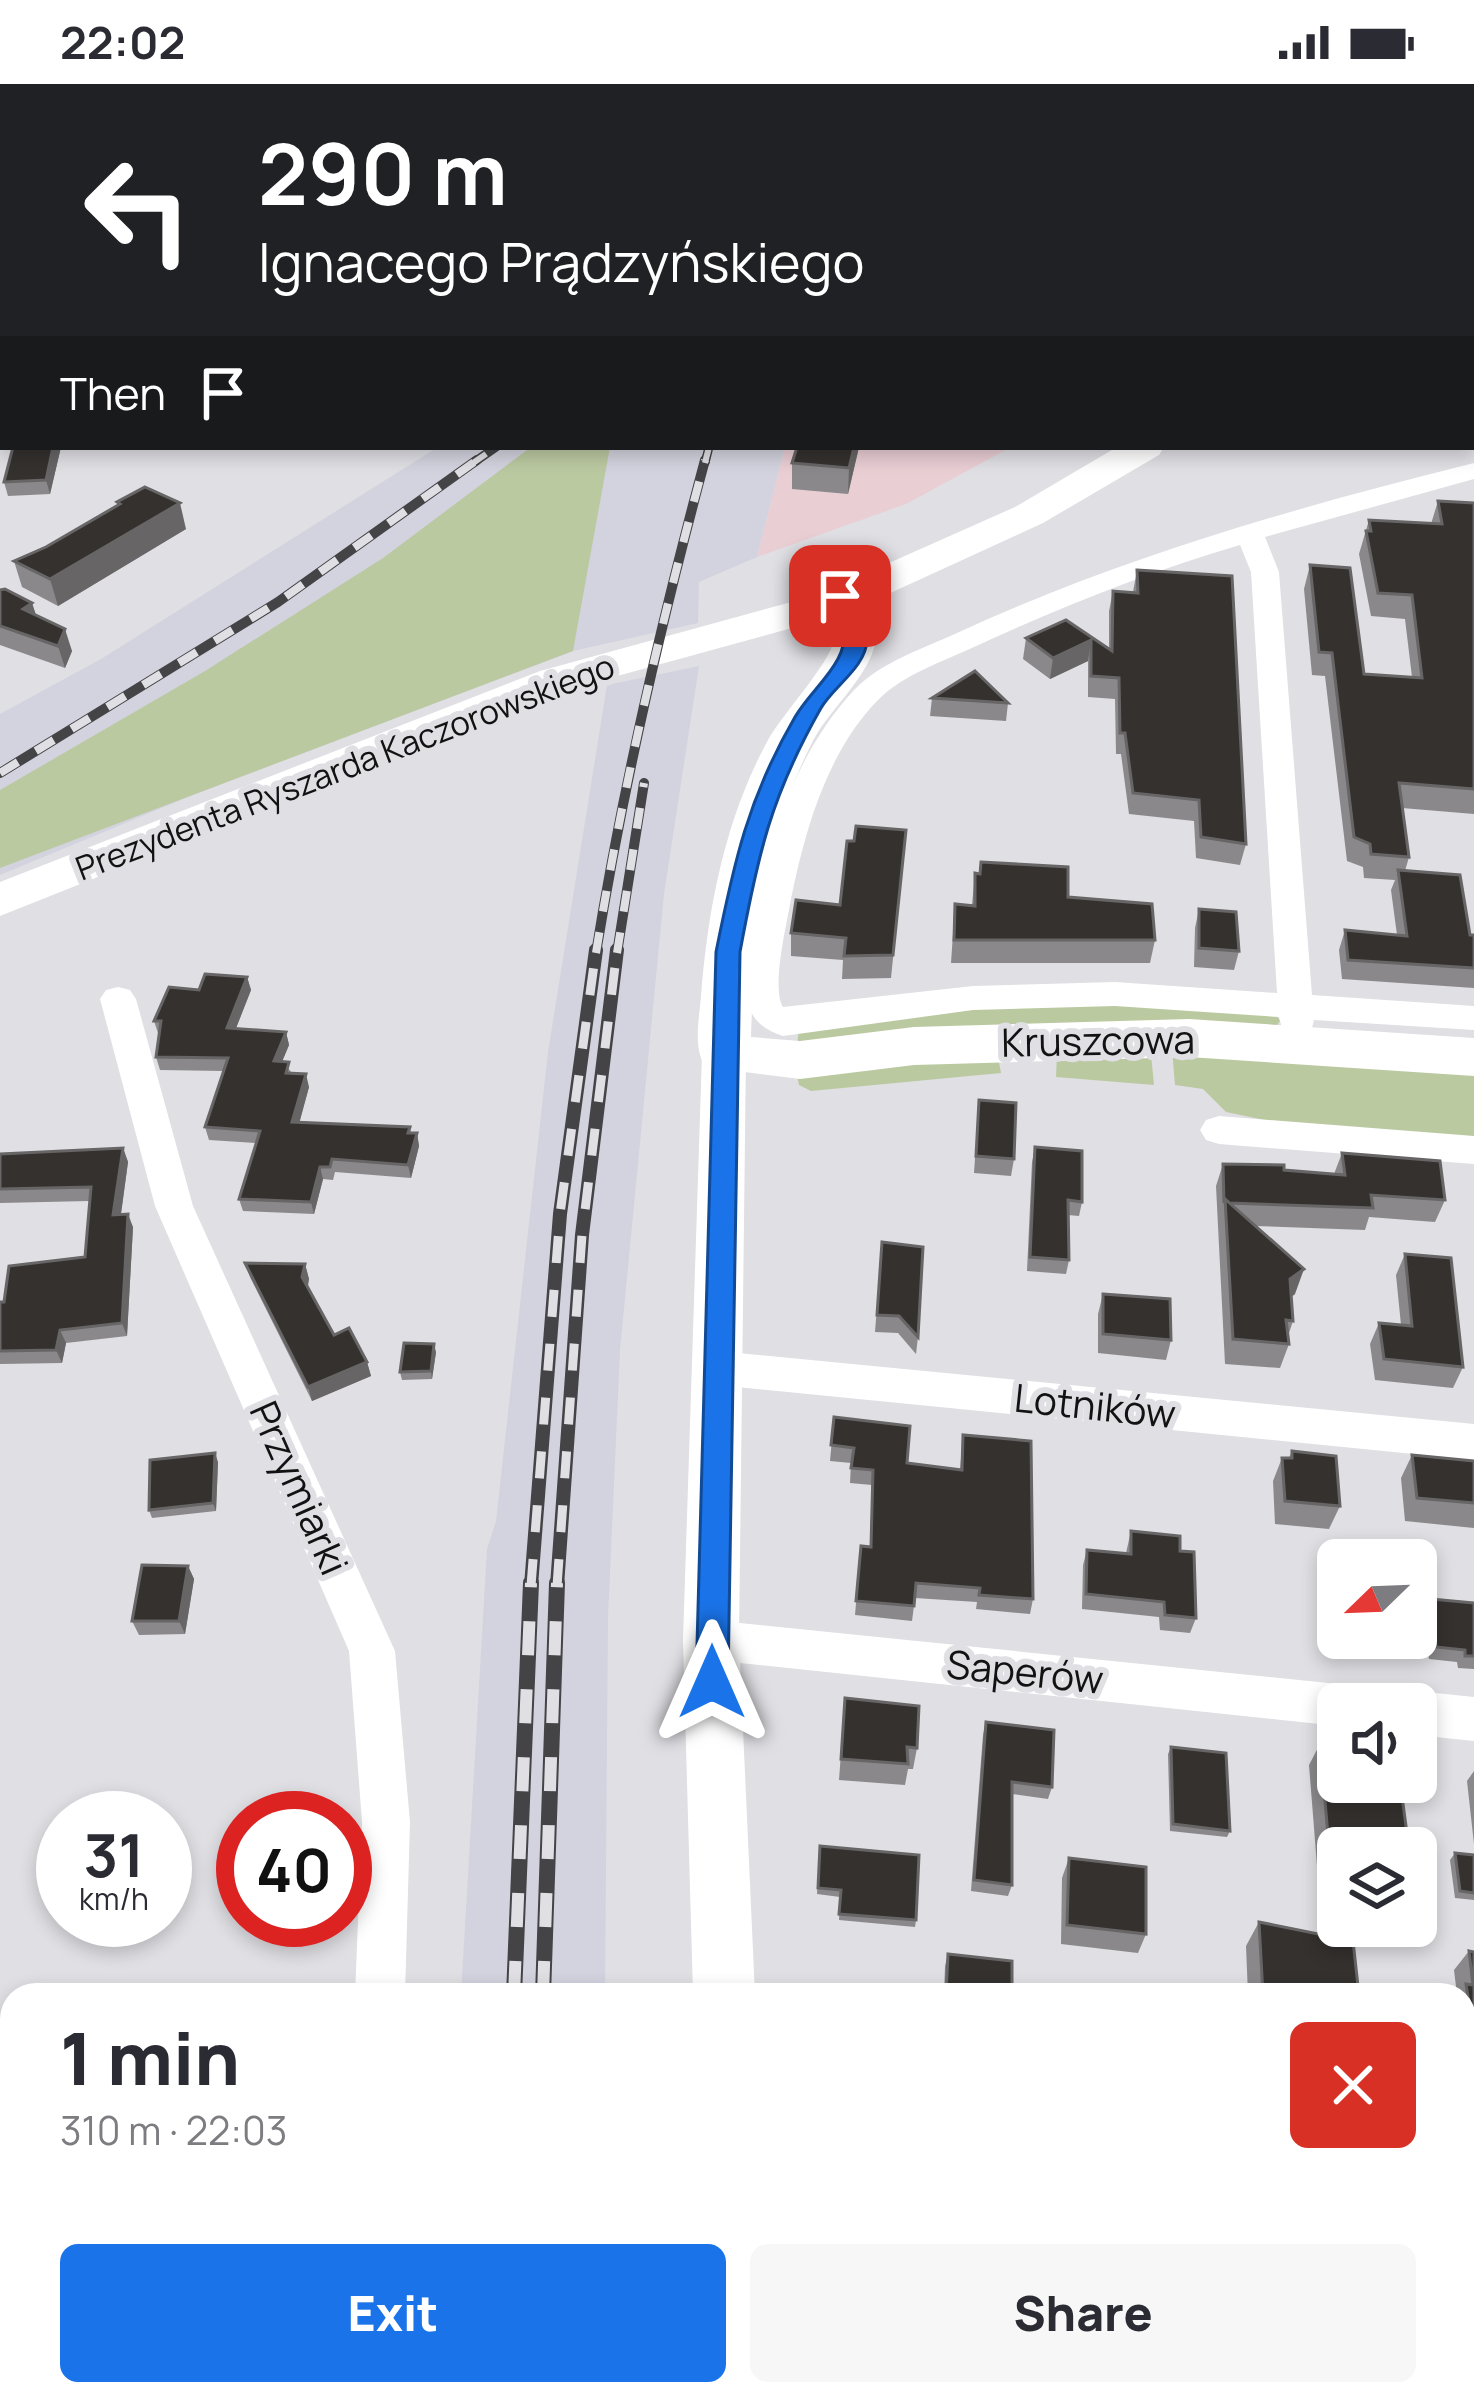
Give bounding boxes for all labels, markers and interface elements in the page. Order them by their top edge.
text: 22:02 [60,11,185,73]
text: 290 m [258,115,508,230]
icon: left [60,132,216,288]
text: Ignacego Prądzyńskiego [258,224,864,298]
icon: arrive [190,360,256,426]
text: Then [60,362,166,424]
pin [789,545,891,647]
icon: arrive [807,563,873,629]
street label: Prezydenta Ryszarda Kaczorowskiego [69,643,621,890]
street label: Kruszcowa [1001,1011,1195,1069]
street label: Lotników [1012,1370,1179,1440]
street label: Przymiarki [238,1392,362,1583]
north arrow [1317,1539,1437,1659]
map controls [1317,1539,1437,1947]
position arrow [649,1619,775,1745]
street label: Saperów [944,1636,1106,1706]
button: sound [1317,1683,1437,1803]
speed limit sign: 40 [216,1791,372,1947]
text: 31 [83,1813,145,1895]
button: layers [1317,1827,1437,1947]
text: km/h [79,1878,149,1919]
text: 1 min [60,2008,240,2107]
button: close [1290,2022,1416,2148]
text: 310 m · 22:03 [60,2103,287,2157]
button: Exit [60,2244,726,2382]
button: Share [750,2244,1416,2382]

